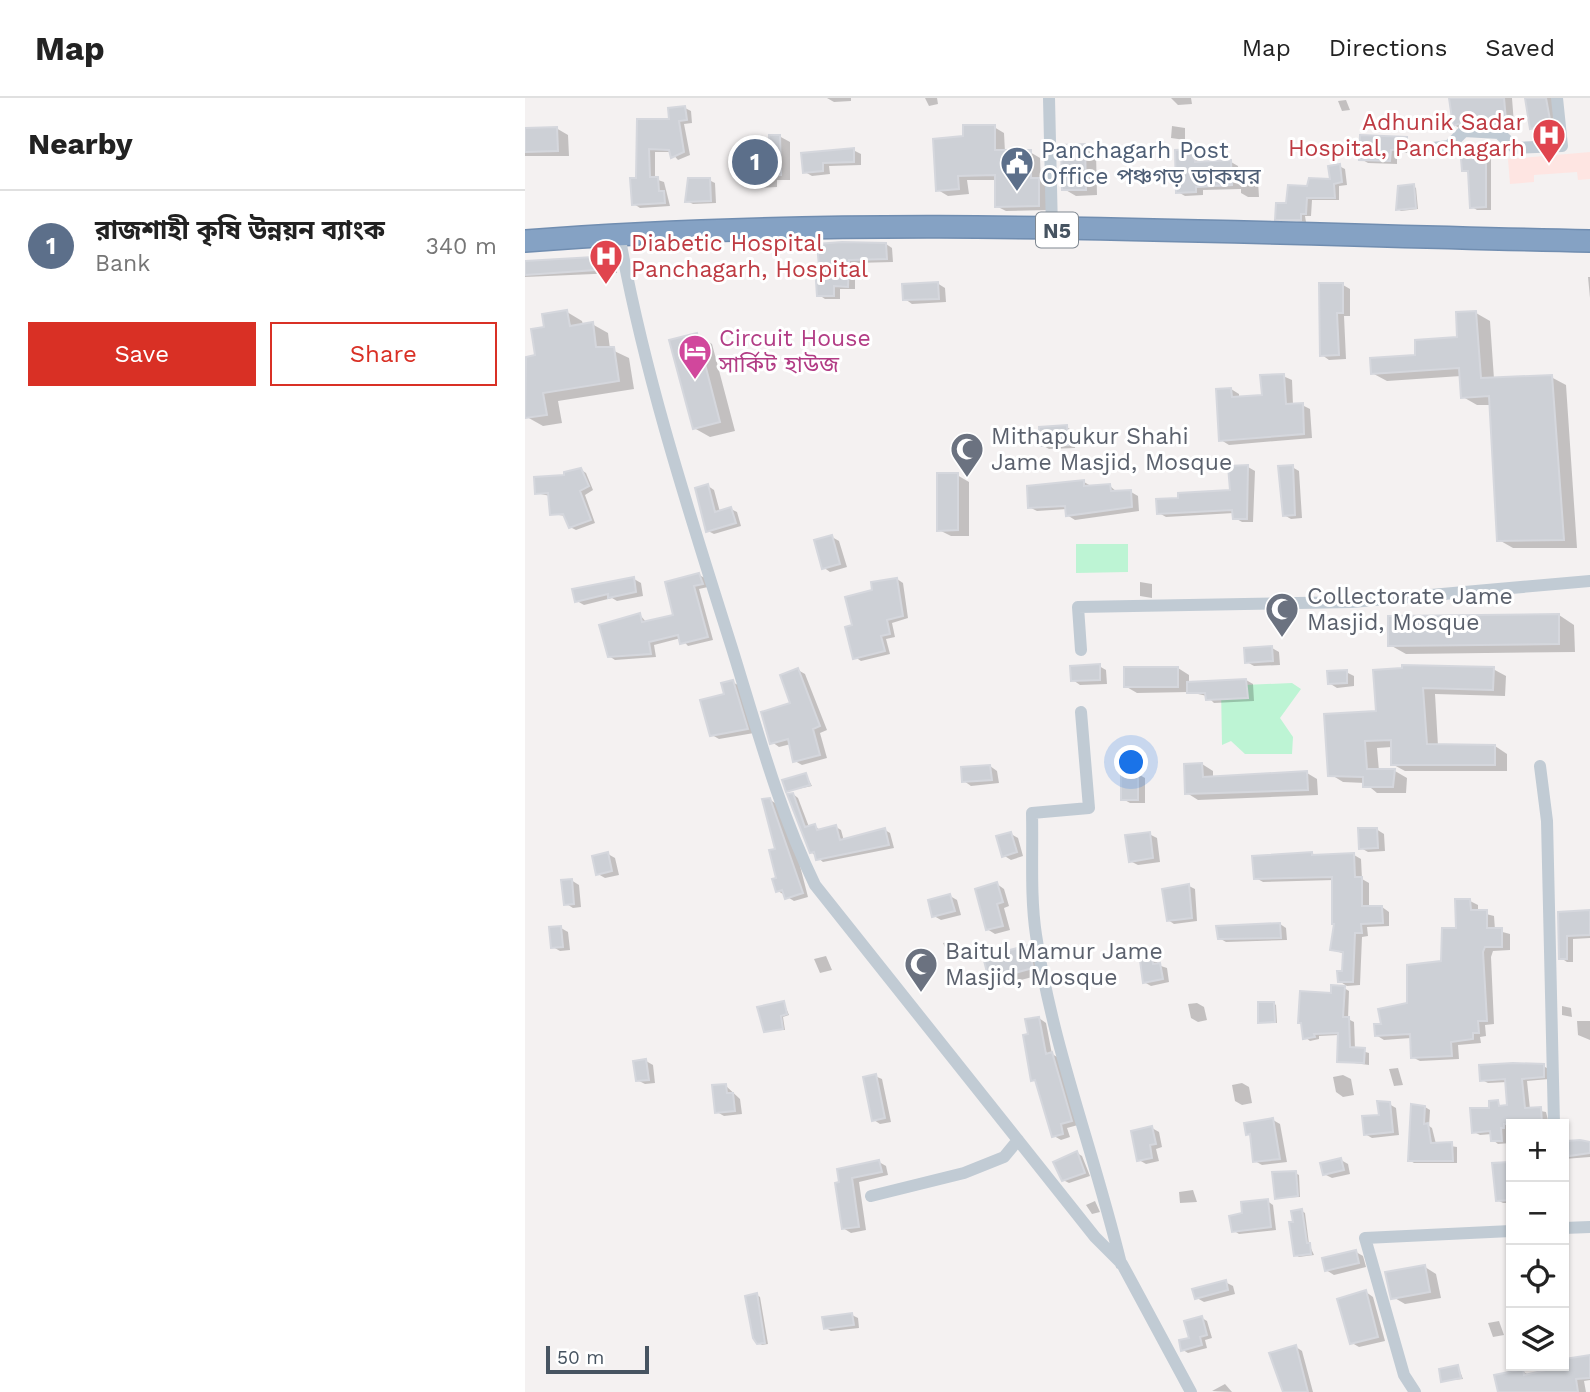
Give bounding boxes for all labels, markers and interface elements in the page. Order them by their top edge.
text: Map [35,29,105,68]
text: Map [1242,34,1291,62]
text: Directions [1329,34,1447,62]
text: Saved [1485,34,1555,62]
place label: Adhunik Sadar Hospital, Panchagarh [1288,109,1525,162]
hospital icon: Adhunik Sadar Hospital, Panchagarh [1530,116,1568,165]
text: Nearby [28,126,133,161]
pin: 1 [732,136,778,188]
place label: Panchagarh Post Office পঞ্চগড় ডাকঘর [1041,137,1261,190]
public building icon: Panchagarh Post Office পঞ্চগড় ডাকঘর [998,144,1036,193]
road number: N5 [1036,212,1078,248]
text: রাজশাহী কৃষি উন্নয়ন ব্যাংক [95,215,385,245]
place label: Diabetic Hospital Panchagarh, Hospital [631,230,868,283]
text: 1 [46,233,56,260]
text: 340 m [425,233,497,260]
hospital icon: Diabetic Hospital Panchagarh, Hospital [587,237,625,286]
text: Bank [95,250,150,277]
button: Save [28,322,256,386]
button: Share [270,322,497,386]
place label: Circuit House সার্কিট হাউজ [718,325,871,378]
hotel icon: Circuit House সার্কিট হাউজ [676,332,714,381]
place label: Mithapukur Shahi Jame Masjid, Mosque [991,423,1232,476]
mosque icon: Mithapukur Shahi Jame Masjid, Mosque [948,430,986,479]
place label: Collectorate Jame Masjid, Mosque [1307,583,1513,636]
mosque icon: Collectorate Jame Masjid, Mosque [1263,590,1301,639]
your location [1114,745,1148,779]
place label: Baitul Mamur Jame Masjid, Mosque [945,938,1163,991]
mosque icon: Baitul Mamur Jame Masjid, Mosque [902,945,940,994]
map controls [1506,1119,1569,1371]
button: + [1506,1119,1569,1182]
button: − [1506,1182,1569,1245]
button: locate [1506,1245,1569,1308]
button: layers [1506,1308,1569,1371]
scale bar [546,1343,649,1375]
text: 50 m [557,1346,604,1369]

